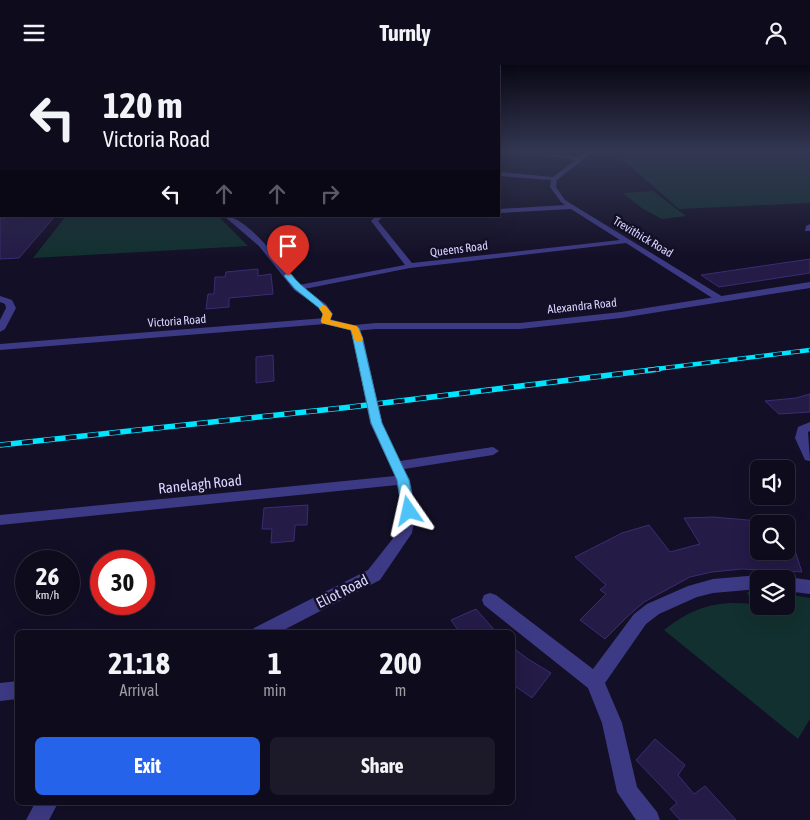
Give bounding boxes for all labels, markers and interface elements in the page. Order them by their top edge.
icon: menu [20,19,48,47]
icon: person [762,19,790,47]
text: Turnly [379,20,431,46]
icon: left [20,85,85,150]
text: 120 m [103,85,182,125]
text: Victoria Road [103,126,210,152]
icon: left [157,180,185,208]
icon: ahead [210,180,238,208]
icon: ahead [263,180,291,208]
icon: right [316,180,344,208]
street label: Trevithick Road [610,214,676,260]
pin [267,225,309,276]
icon: arrive [274,232,302,260]
street label: Queens Road [429,239,489,259]
street label: Alexandra Road [547,295,617,317]
street label: Victoria Road [147,312,207,330]
map controls [750,460,795,615]
button: sound [750,460,795,505]
street label: Ranelagh Road [157,471,243,497]
position arrow [382,484,434,536]
button: search [750,515,795,560]
speed limit sign: 30 [90,550,155,615]
text: 26 [36,562,59,590]
button: layers [750,570,795,615]
street label: Eliot Road [313,571,371,611]
text: km/h [36,588,59,602]
text: 21:18 [108,646,170,680]
text: 1 [268,646,282,680]
text: 200 [379,646,422,680]
text: Arrival [120,681,159,699]
text: min [263,681,286,699]
text: m [395,681,406,699]
button: Exit [35,737,260,795]
button: Share [270,737,495,795]

